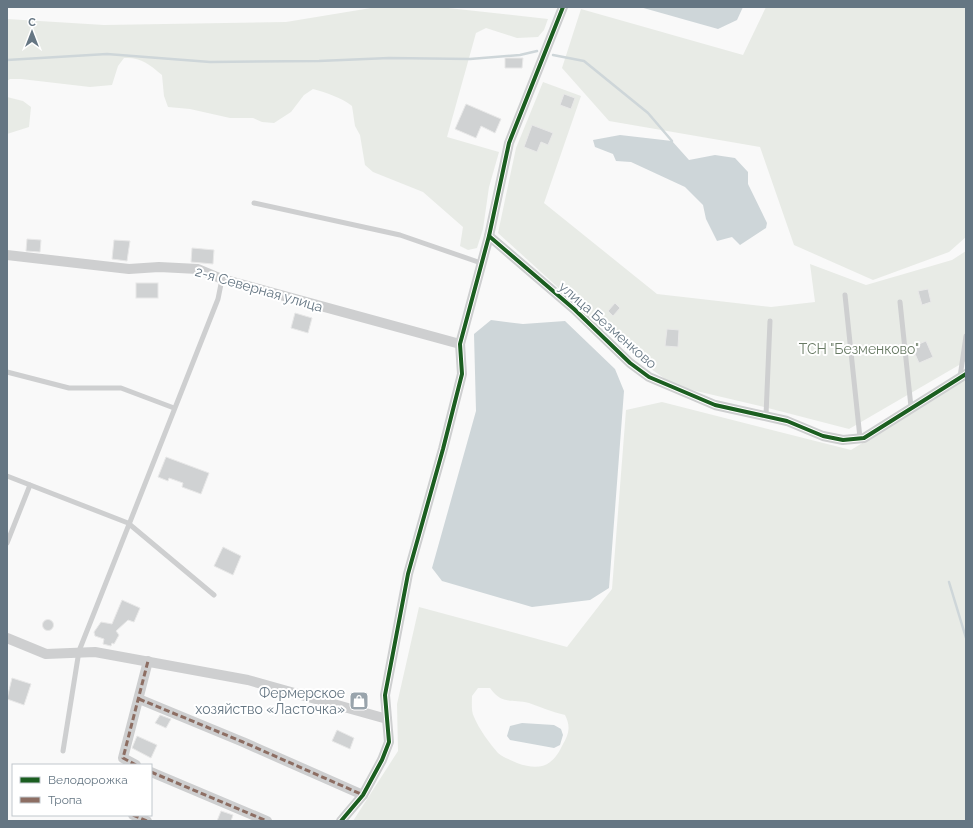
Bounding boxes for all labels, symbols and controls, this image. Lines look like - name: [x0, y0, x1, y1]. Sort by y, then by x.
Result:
- north arrow: [12, 12, 52, 52]
- text: С: [28, 16, 36, 29]
- street label: 2-я Северная улица: [193, 263, 325, 315]
- street label: улица Безменково: [556, 278, 660, 372]
- park label: ТСН "Безменково": [799, 341, 919, 357]
- place label: Фермерское хозяйство «Ласточка»: [195, 685, 345, 717]
- shop icon: Фермерское хозяйство «Ласточка»: [348, 690, 370, 712]
- legend: [12, 764, 152, 816]
- text: Велодорожка: [48, 773, 128, 787]
- text: Тропа: [48, 793, 82, 807]

